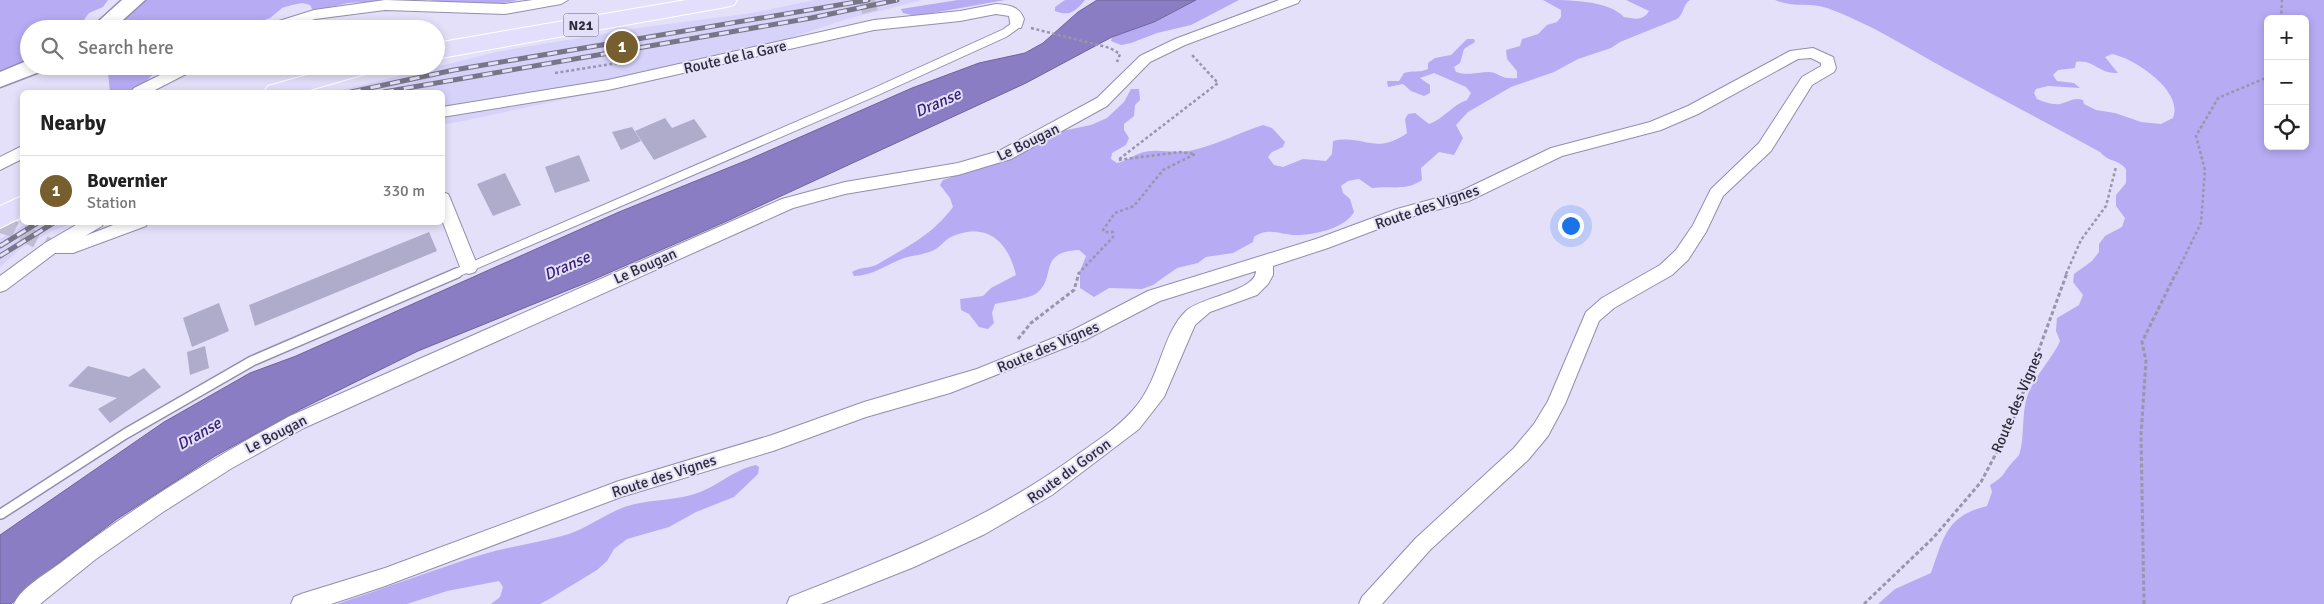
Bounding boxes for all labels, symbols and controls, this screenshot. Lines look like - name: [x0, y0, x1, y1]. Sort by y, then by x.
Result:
- road number: N21: [564, 14, 598, 36]
- map controls: [2264, 15, 2309, 150]
- button: +: [2264, 15, 2309, 60]
- search box: [20, 20, 445, 75]
- pin: 1: [606, 28, 638, 66]
- icon: search: [38, 34, 66, 62]
- text: Search here: [78, 36, 174, 60]
- street label: Route de la Gare: [682, 36, 788, 78]
- button: −: [2264, 60, 2309, 105]
- water label: Dranse: [912, 84, 965, 122]
- button: locate: [2264, 105, 2309, 150]
- text: Nearby: [40, 110, 106, 136]
- street label: Le Bougan: [994, 119, 1062, 165]
- text: Bovernier: [87, 169, 167, 193]
- text: 1: [52, 181, 60, 201]
- text: 330 m: [383, 181, 425, 201]
- street label: Route des Vignes: [1373, 181, 1482, 233]
- text: Station: [87, 193, 137, 213]
- your location: [1558, 213, 1584, 239]
- street label: Le Bougan: [611, 244, 679, 288]
- water label: Dranse: [541, 247, 594, 285]
- street label: Route des Vignes: [994, 317, 1102, 377]
- street label: Route des Vignes: [1987, 348, 2047, 456]
- street label: Le Bougan: [242, 411, 310, 457]
- water label: Dranse: [173, 413, 226, 455]
- street label: Route du Goron: [1024, 435, 1114, 507]
- street label: Route des Vignes: [609, 450, 719, 501]

